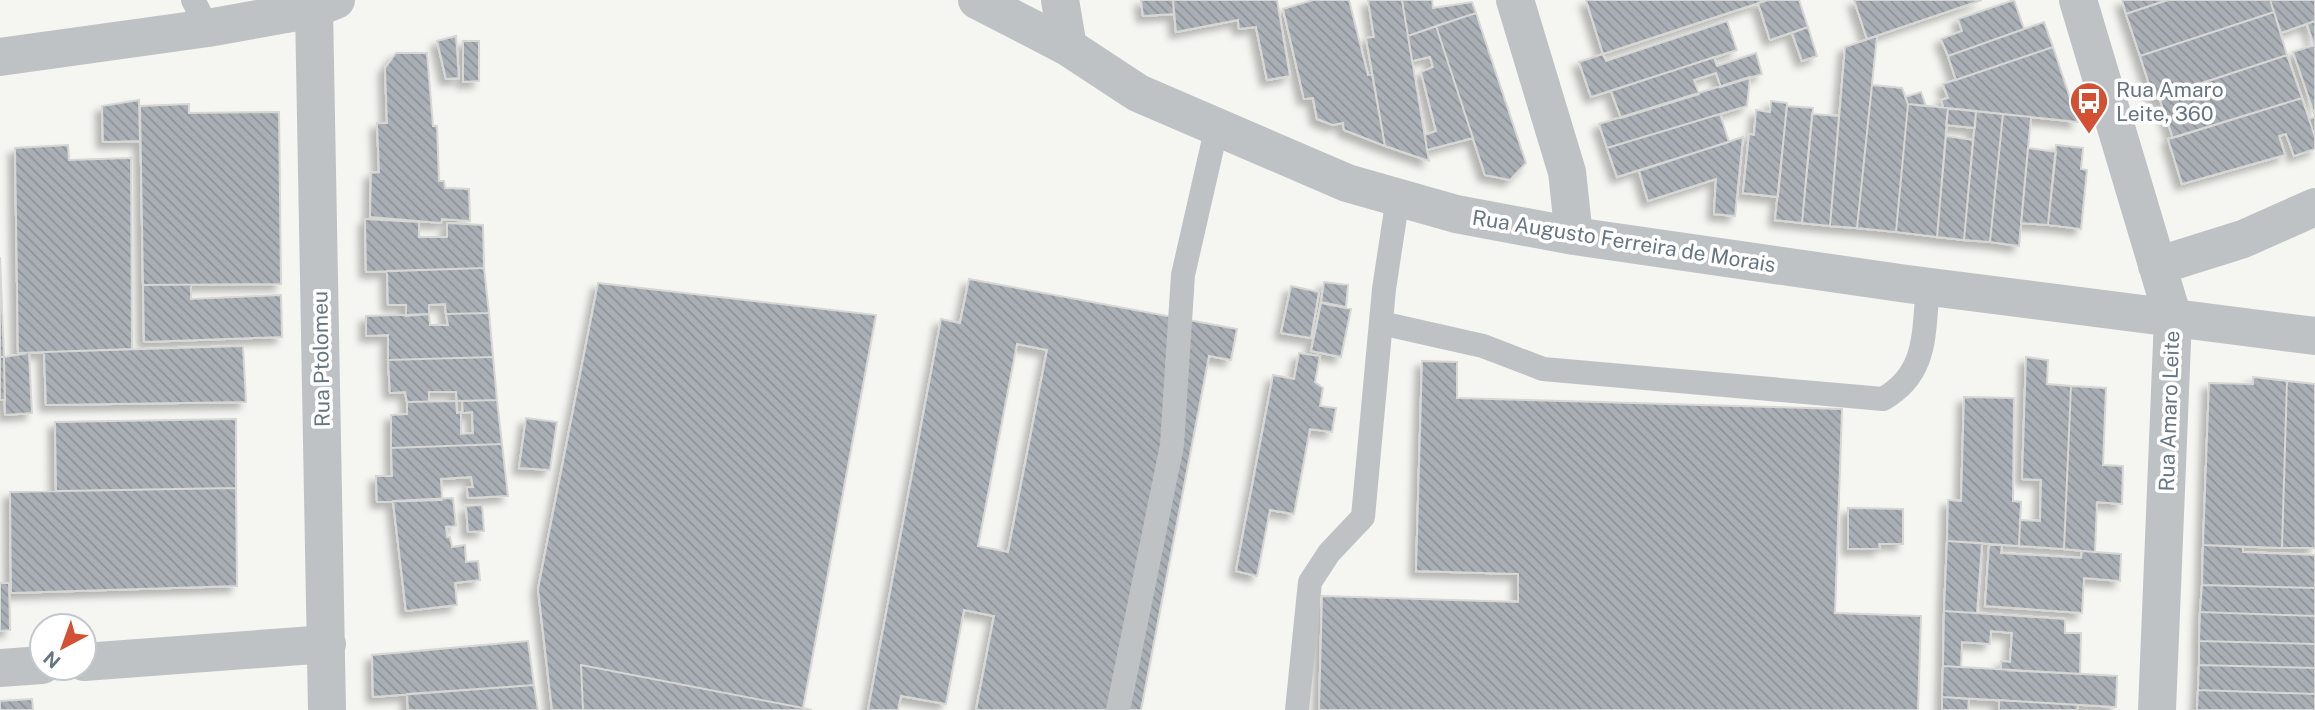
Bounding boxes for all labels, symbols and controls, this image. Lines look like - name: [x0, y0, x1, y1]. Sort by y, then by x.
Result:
- place label: Rua Amaro Leite, 360: [2116, 77, 2224, 126]
- bus stop icon: Rua Amaro Leite, 360: [2068, 80, 2110, 135]
- street label: Rua Augusto Ferreira de Morais: [1471, 205, 1777, 277]
- street label: Rua Ptolomeu: [307, 291, 335, 427]
- street label: Rua Amaro Leite: [2154, 330, 2184, 492]
- north arrow: [28, 612, 98, 682]
- text: N: [39, 647, 65, 673]

